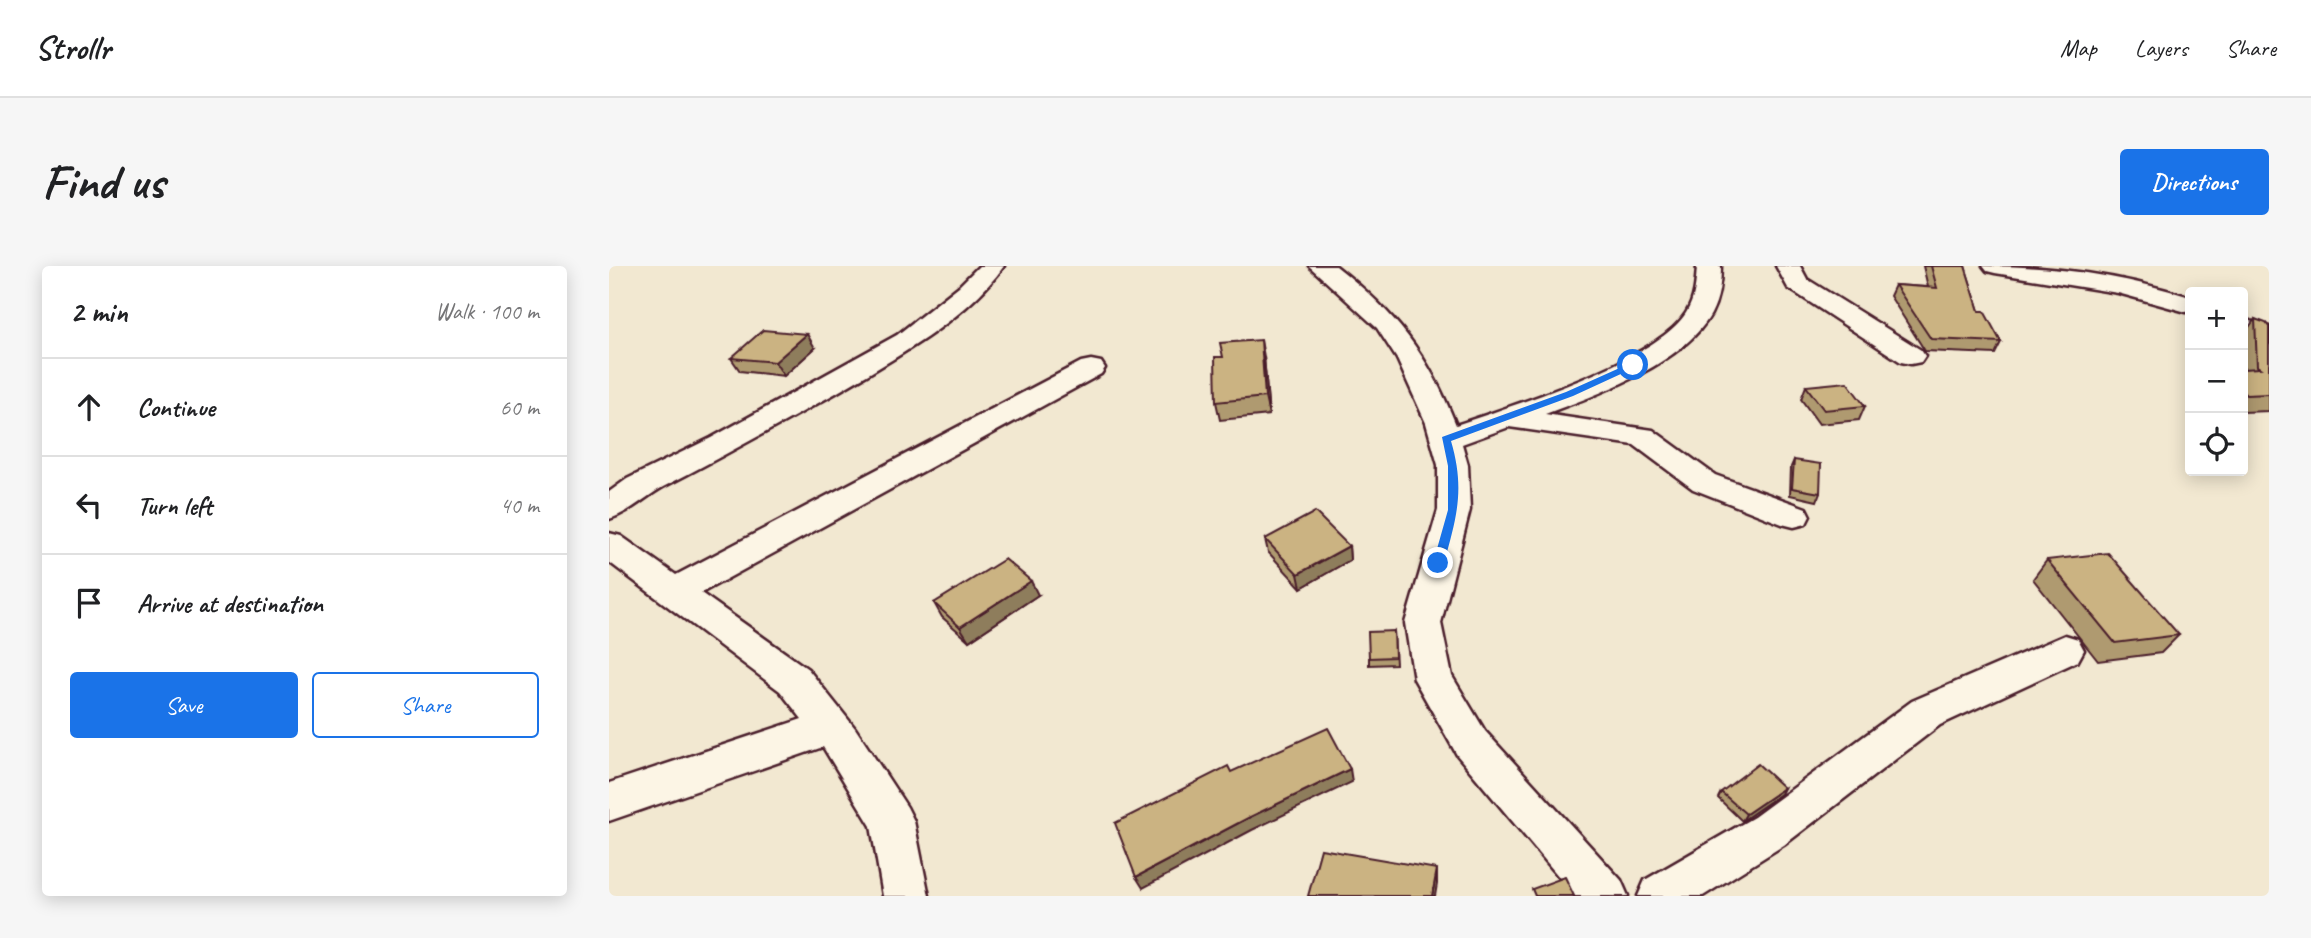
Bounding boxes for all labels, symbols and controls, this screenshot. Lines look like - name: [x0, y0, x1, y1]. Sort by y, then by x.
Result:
- text: Strollr: [35, 27, 110, 69]
- text: Map: [2060, 33, 2097, 63]
- text: Layers: [2135, 33, 2188, 63]
- text: Share: [2226, 33, 2276, 63]
- button: Directions: [2120, 149, 2269, 215]
- text: Find us: [42, 151, 164, 213]
- map controls: [2185, 287, 2248, 476]
- button: +: [2185, 287, 2248, 350]
- text: 2 min: [70, 293, 127, 331]
- text: Walk · 100 m: [435, 297, 539, 326]
- route start: [1617, 349, 1648, 380]
- button: −: [2185, 350, 2248, 413]
- icon: ahead: [70, 388, 108, 426]
- text: Continue: [137, 391, 215, 424]
- text: 60 m: [500, 393, 539, 422]
- button: locate: [2185, 413, 2248, 476]
- icon: left: [70, 486, 108, 524]
- text: Turn left: [137, 489, 212, 522]
- text: 40 m: [500, 491, 539, 520]
- route end: [1422, 547, 1453, 578]
- icon: arrive: [70, 584, 108, 622]
- text: Arrive at destination: [137, 587, 323, 620]
- button: Save: [70, 672, 298, 738]
- button: Share: [312, 672, 539, 738]

